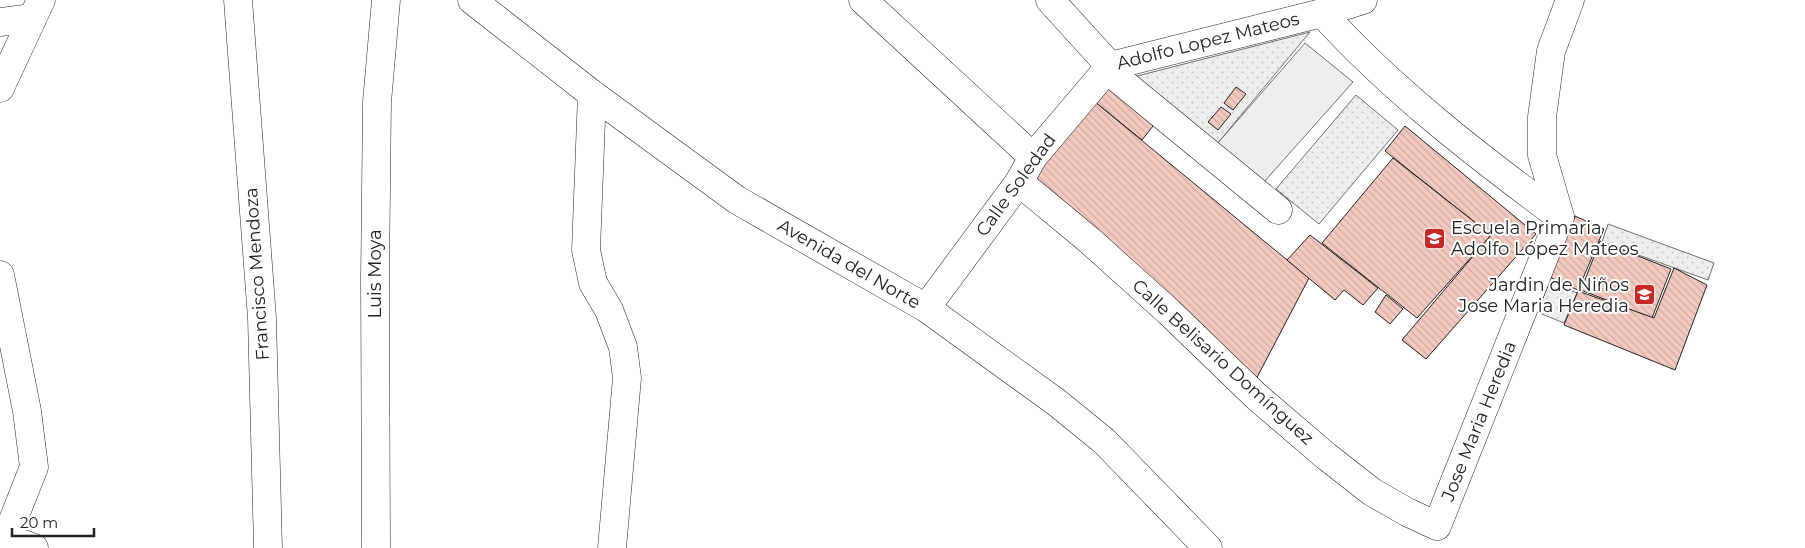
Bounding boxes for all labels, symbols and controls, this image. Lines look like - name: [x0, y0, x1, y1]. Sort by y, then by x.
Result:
- street label: Adolfo Lopez Mateos: [1114, 8, 1302, 74]
- street label: Calle Soledad: [971, 129, 1061, 241]
- street label: Francisco Mendoza: [240, 187, 274, 361]
- street label: Avenida del Norte: [774, 214, 924, 314]
- place label: Escuela Primaria Adolfo López Mateos: [1451, 217, 1639, 260]
- school or university icon: Escuela Primaria Adolfo López Mateos: [1423, 226, 1447, 250]
- street label: Luis Moya: [364, 229, 386, 319]
- place label: Jardin de Niños Jose Maria Heredia: [1457, 274, 1629, 317]
- street label: Calle Belisario Domínguez: [1128, 275, 1318, 449]
- school or university icon: Jardin de Niños Jose Maria Heredia: [1633, 283, 1657, 307]
- street label: Jose Maria Heredia: [1436, 338, 1521, 505]
- scale bar: [12, 506, 95, 538]
- text: 20 m: [20, 513, 58, 532]

